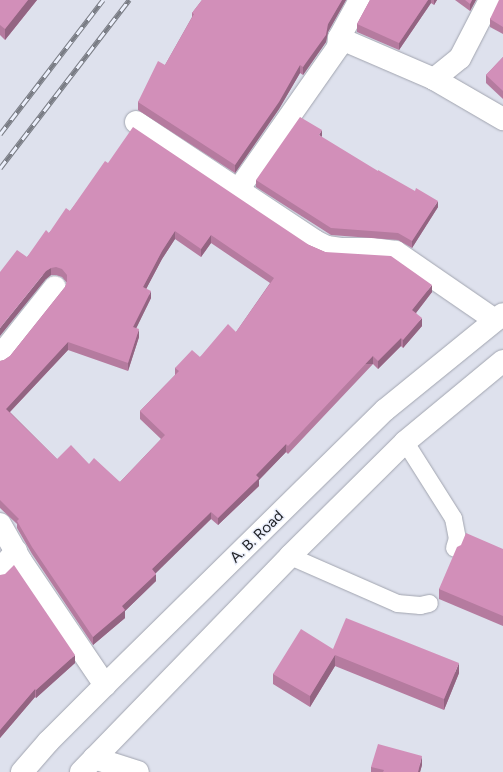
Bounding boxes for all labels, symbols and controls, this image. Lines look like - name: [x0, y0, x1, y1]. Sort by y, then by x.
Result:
- street label: A. B. Road: [226, 507, 288, 567]

